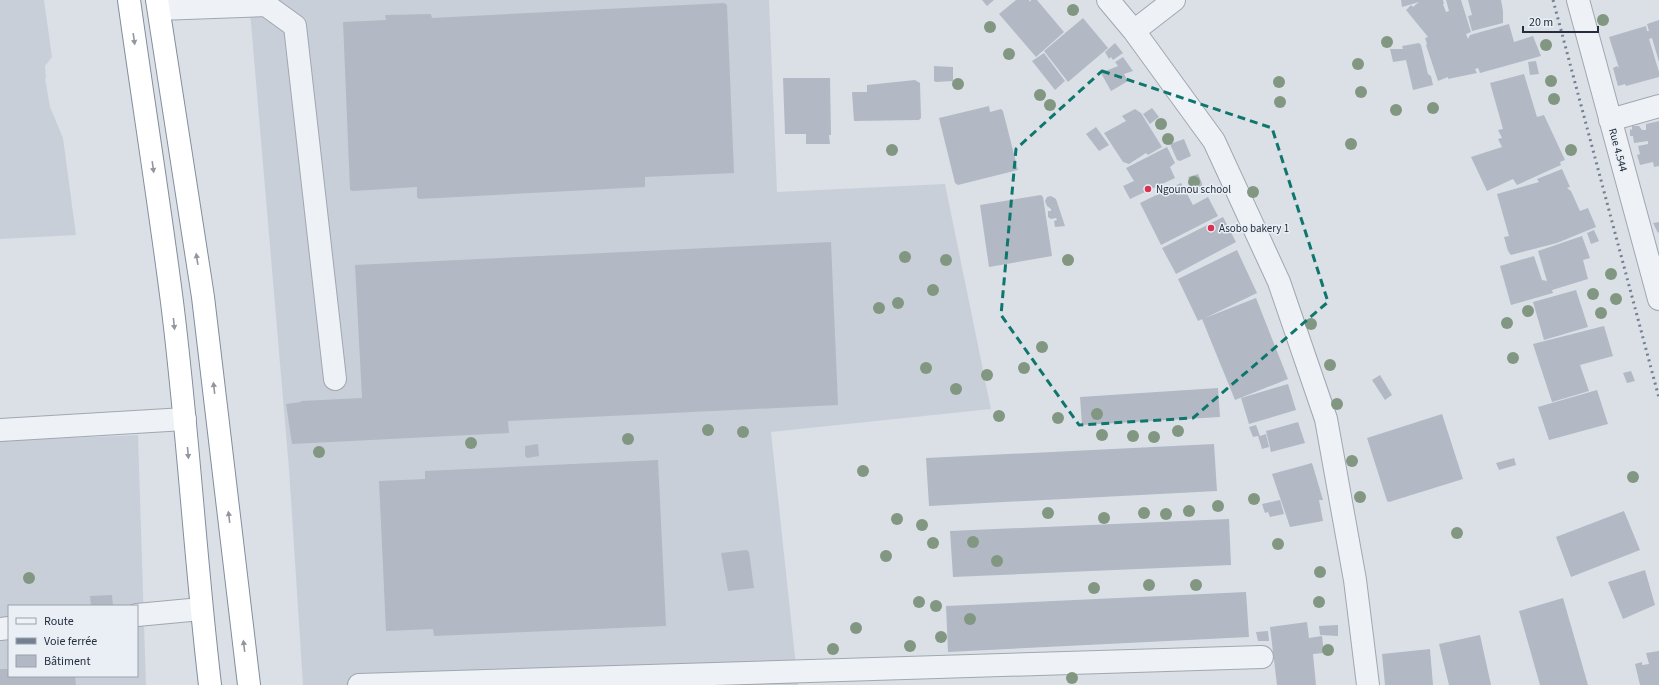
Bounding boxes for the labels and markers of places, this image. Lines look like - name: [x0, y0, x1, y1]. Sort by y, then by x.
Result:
- place label: Ngounou school: [1156, 182, 1231, 197]
- marker: Ngounou school: [1143, 184, 1153, 194]
- place label: Asobo bakery 1: [1219, 221, 1289, 236]
- marker: Asobo bakery 1: [1206, 223, 1216, 233]

